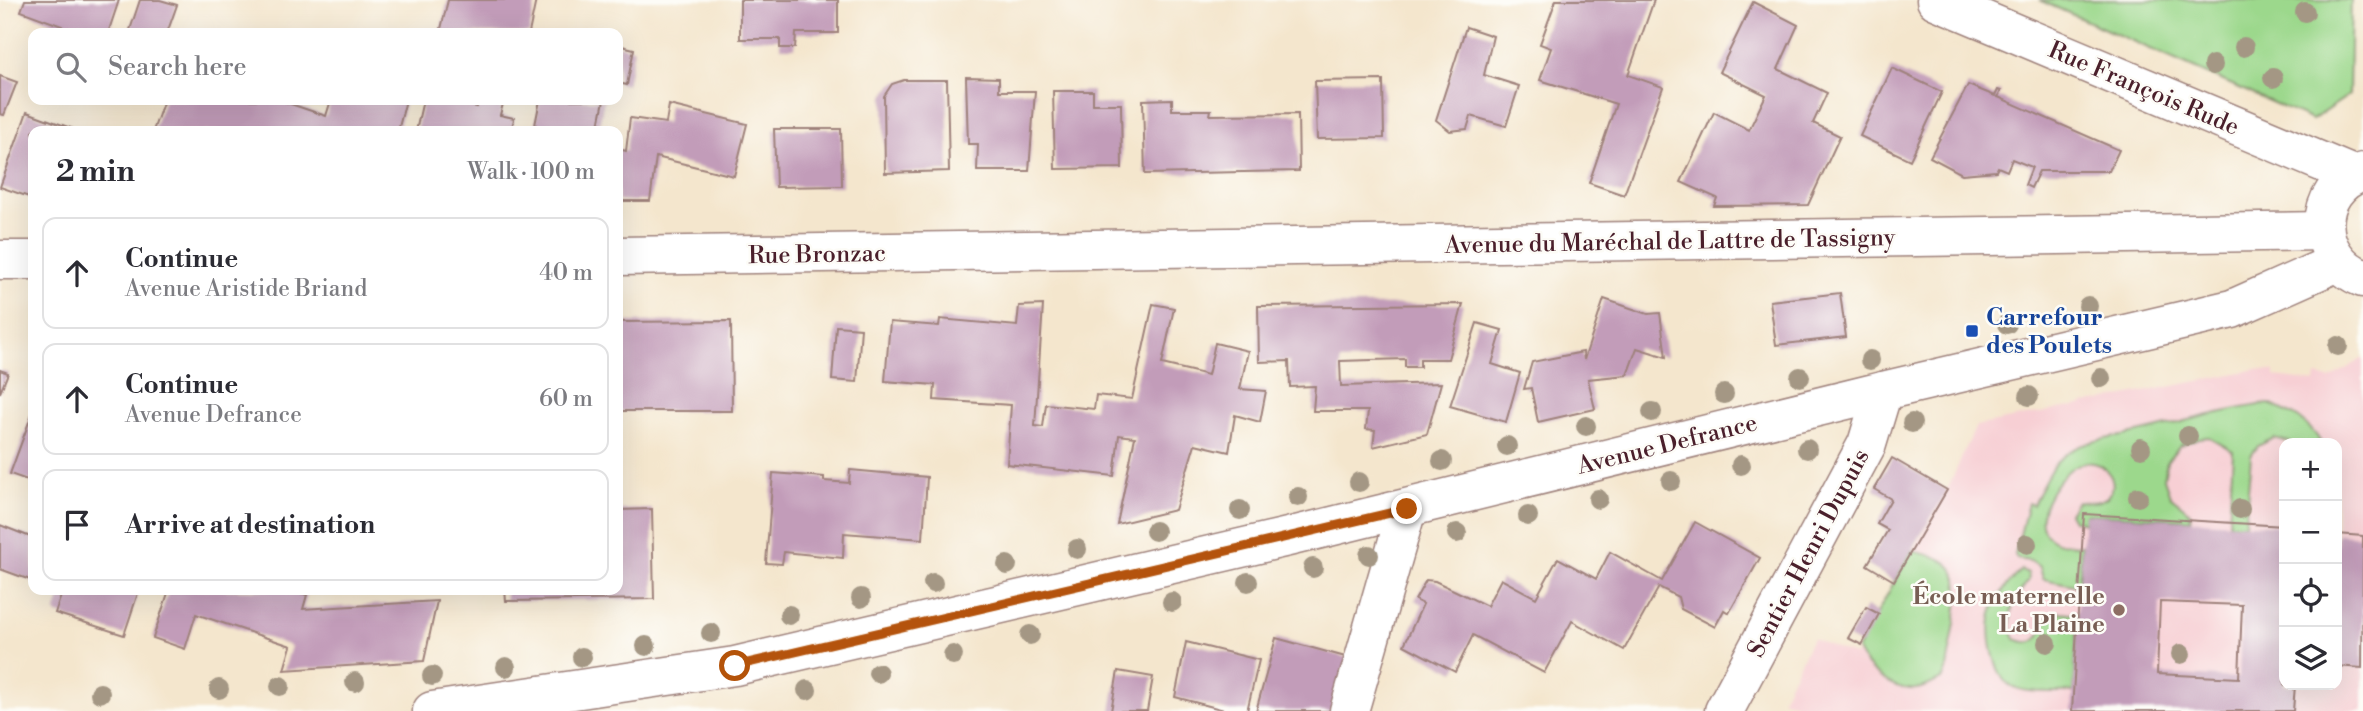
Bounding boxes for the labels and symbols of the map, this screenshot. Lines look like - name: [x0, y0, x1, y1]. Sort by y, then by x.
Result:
- street label: Rue François Rude: [2044, 35, 2244, 143]
- street label: Avenue du Maréchal de Lattre de Tassigny: [1443, 223, 1896, 261]
- street label: Rue Bronzac: [748, 239, 886, 271]
- place label: Carrefour des Poulets: [1986, 303, 2112, 361]
- marker: Carrefour des Poulets: [1964, 323, 1980, 339]
- street label: Avenue Defrance: [1573, 408, 1760, 482]
- street label: Sentier Henri Dupuis: [1741, 444, 1877, 663]
- route end: [1391, 493, 1422, 524]
- place label: École maternelle La Plaine: [1912, 580, 2105, 640]
- marker: École maternelle La Plaine: [2111, 602, 2127, 618]
- route start: [719, 650, 750, 681]

